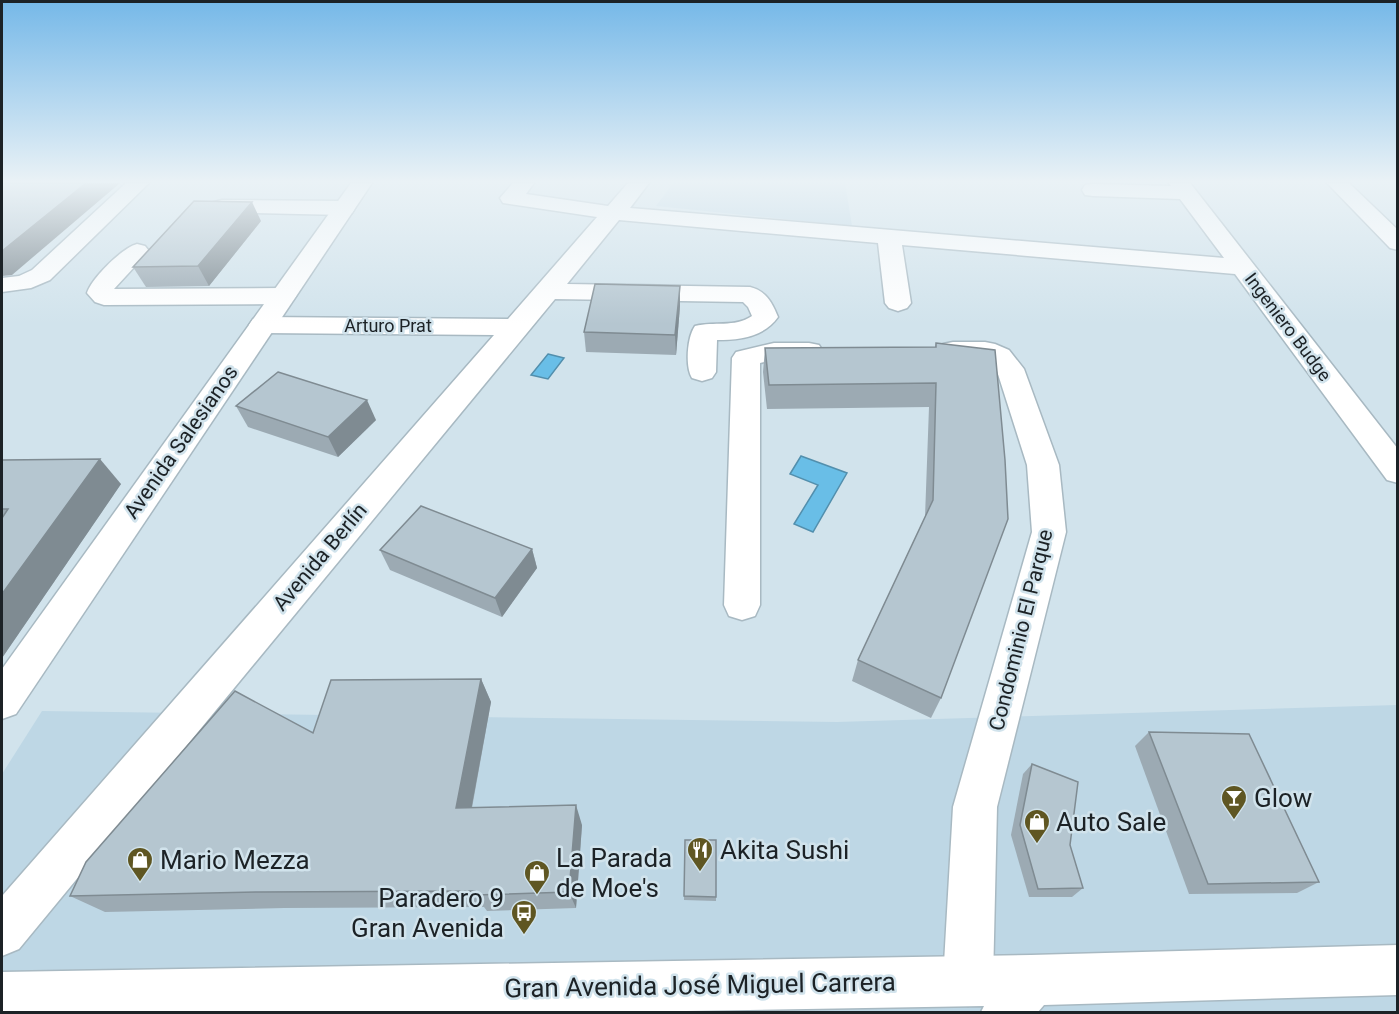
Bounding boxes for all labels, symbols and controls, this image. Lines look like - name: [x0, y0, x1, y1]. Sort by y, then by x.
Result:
- street label: Ingeniero Budge: [1241, 268, 1336, 385]
- street label: Arturo Prat: [344, 315, 432, 336]
- street label: Avenida Salesianos: [119, 361, 243, 523]
- street label: Avenida Berlín: [268, 498, 372, 616]
- street label: Condominio El Parque: [984, 527, 1058, 733]
- bar icon: Glow: [1219, 783, 1249, 821]
- place label: Glow: [1254, 783, 1312, 813]
- shop icon: Auto Sale: [1022, 807, 1052, 845]
- place label: Auto Sale: [1056, 807, 1166, 837]
- restaurant icon: Akita Sushi: [685, 835, 715, 873]
- place label: Akita Sushi: [720, 835, 849, 865]
- place label: La Parada de Moe's: [556, 843, 672, 903]
- shop icon: Mario Mezza: [125, 845, 155, 883]
- place label: Mario Mezza: [160, 845, 310, 875]
- shop icon: La Parada de Moe's: [522, 858, 552, 896]
- place label: Paradero 9 Gran Avenida: [351, 883, 504, 943]
- bus stop icon: Paradero 9 Gran Avenida: [509, 898, 539, 936]
- street label: Gran Avenida José Miguel Carrera: [504, 967, 896, 1003]

